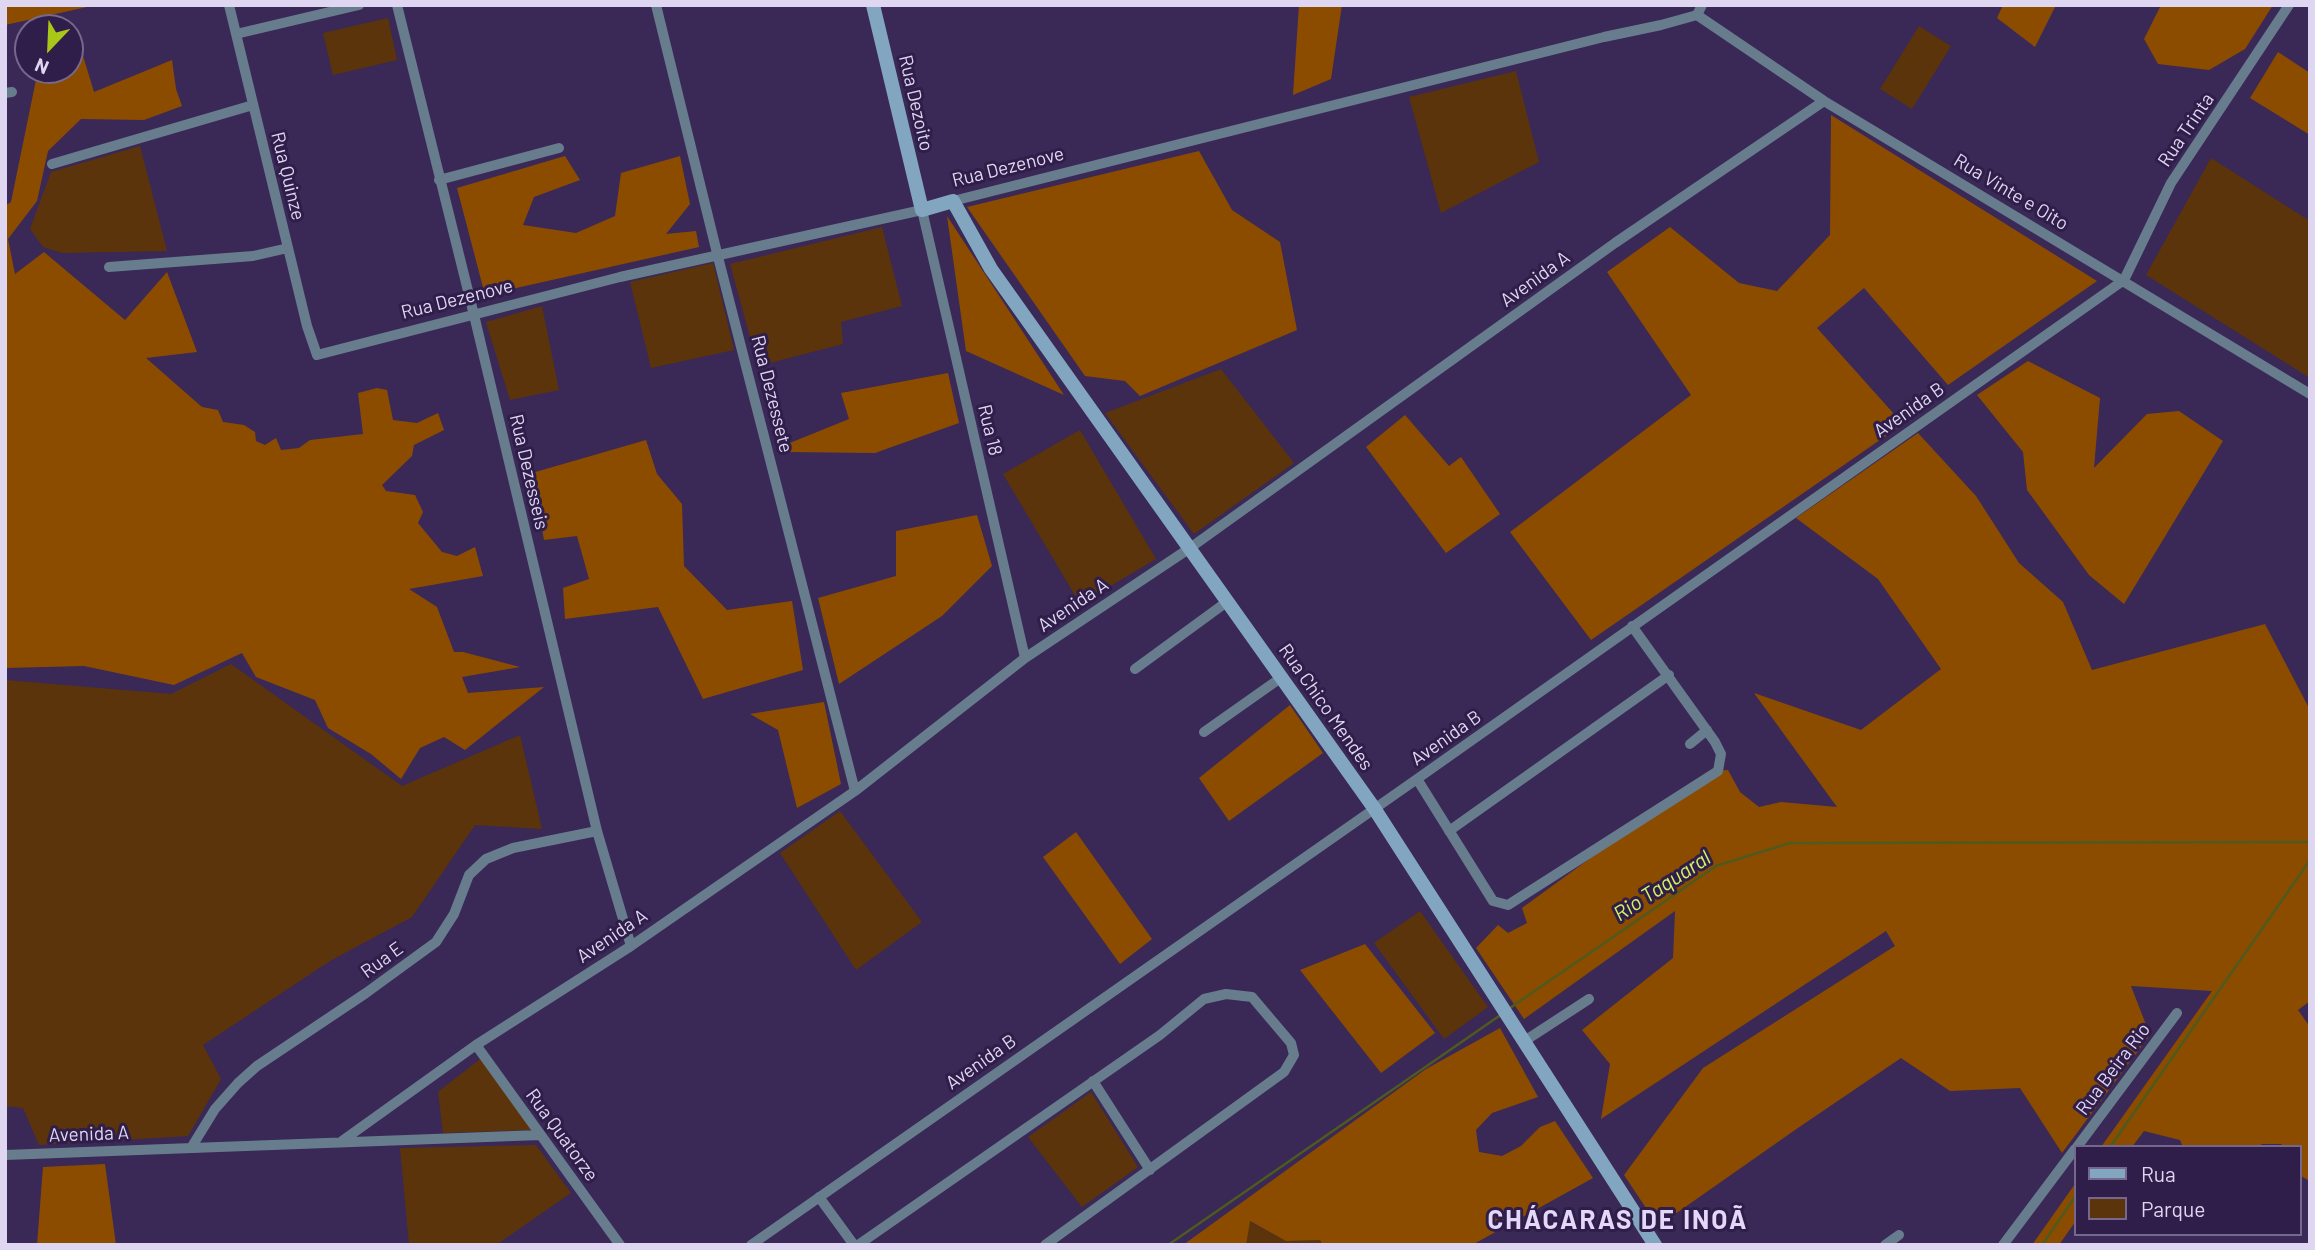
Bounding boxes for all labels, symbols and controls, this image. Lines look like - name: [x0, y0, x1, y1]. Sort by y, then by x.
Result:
- north arrow: [14, 14, 84, 84]
- street label: Rua Dezoito: [894, 53, 938, 153]
- text: N: [31, 54, 52, 80]
- street label: Rua Trinta: [2153, 89, 2219, 171]
- street label: Rua Quinze: [266, 130, 310, 222]
- street label: Rua Dezenove: [950, 142, 1066, 192]
- street label: Rua Vinte e Oito: [1950, 149, 2072, 235]
- street label: Avenida A: [1496, 246, 1574, 312]
- street label: Rua Dezenove: [399, 274, 515, 324]
- street label: Rua Dezessete: [746, 333, 798, 455]
- street label: Avenida B: [1869, 378, 1949, 442]
- street label: Rua 18: [973, 402, 1007, 458]
- street label: Rua Dezesseis: [505, 412, 553, 532]
- street label: Avenida A: [1033, 573, 1113, 637]
- street label: Rua Chico Mendes: [1274, 639, 1378, 775]
- street label: Avenida B: [1406, 706, 1486, 770]
- water label: Rio Taquaral: [1609, 845, 1715, 927]
- street label: Avenida A: [572, 904, 652, 968]
- street label: Rua E: [356, 937, 408, 983]
- street label: Rua Beira Rio: [2071, 1018, 2155, 1120]
- street label: Avenida B: [941, 1030, 1021, 1094]
- street label: Rua Quatorze: [521, 1084, 603, 1186]
- street label: Avenida A: [48, 1121, 130, 1147]
- legend: [2074, 1145, 2301, 1236]
- text: Rua: [2141, 1161, 2176, 1186]
- text: Parque: [2141, 1196, 2206, 1221]
- district label: CHÁCARAS DE INOÃ: [1489, 1204, 1747, 1236]

